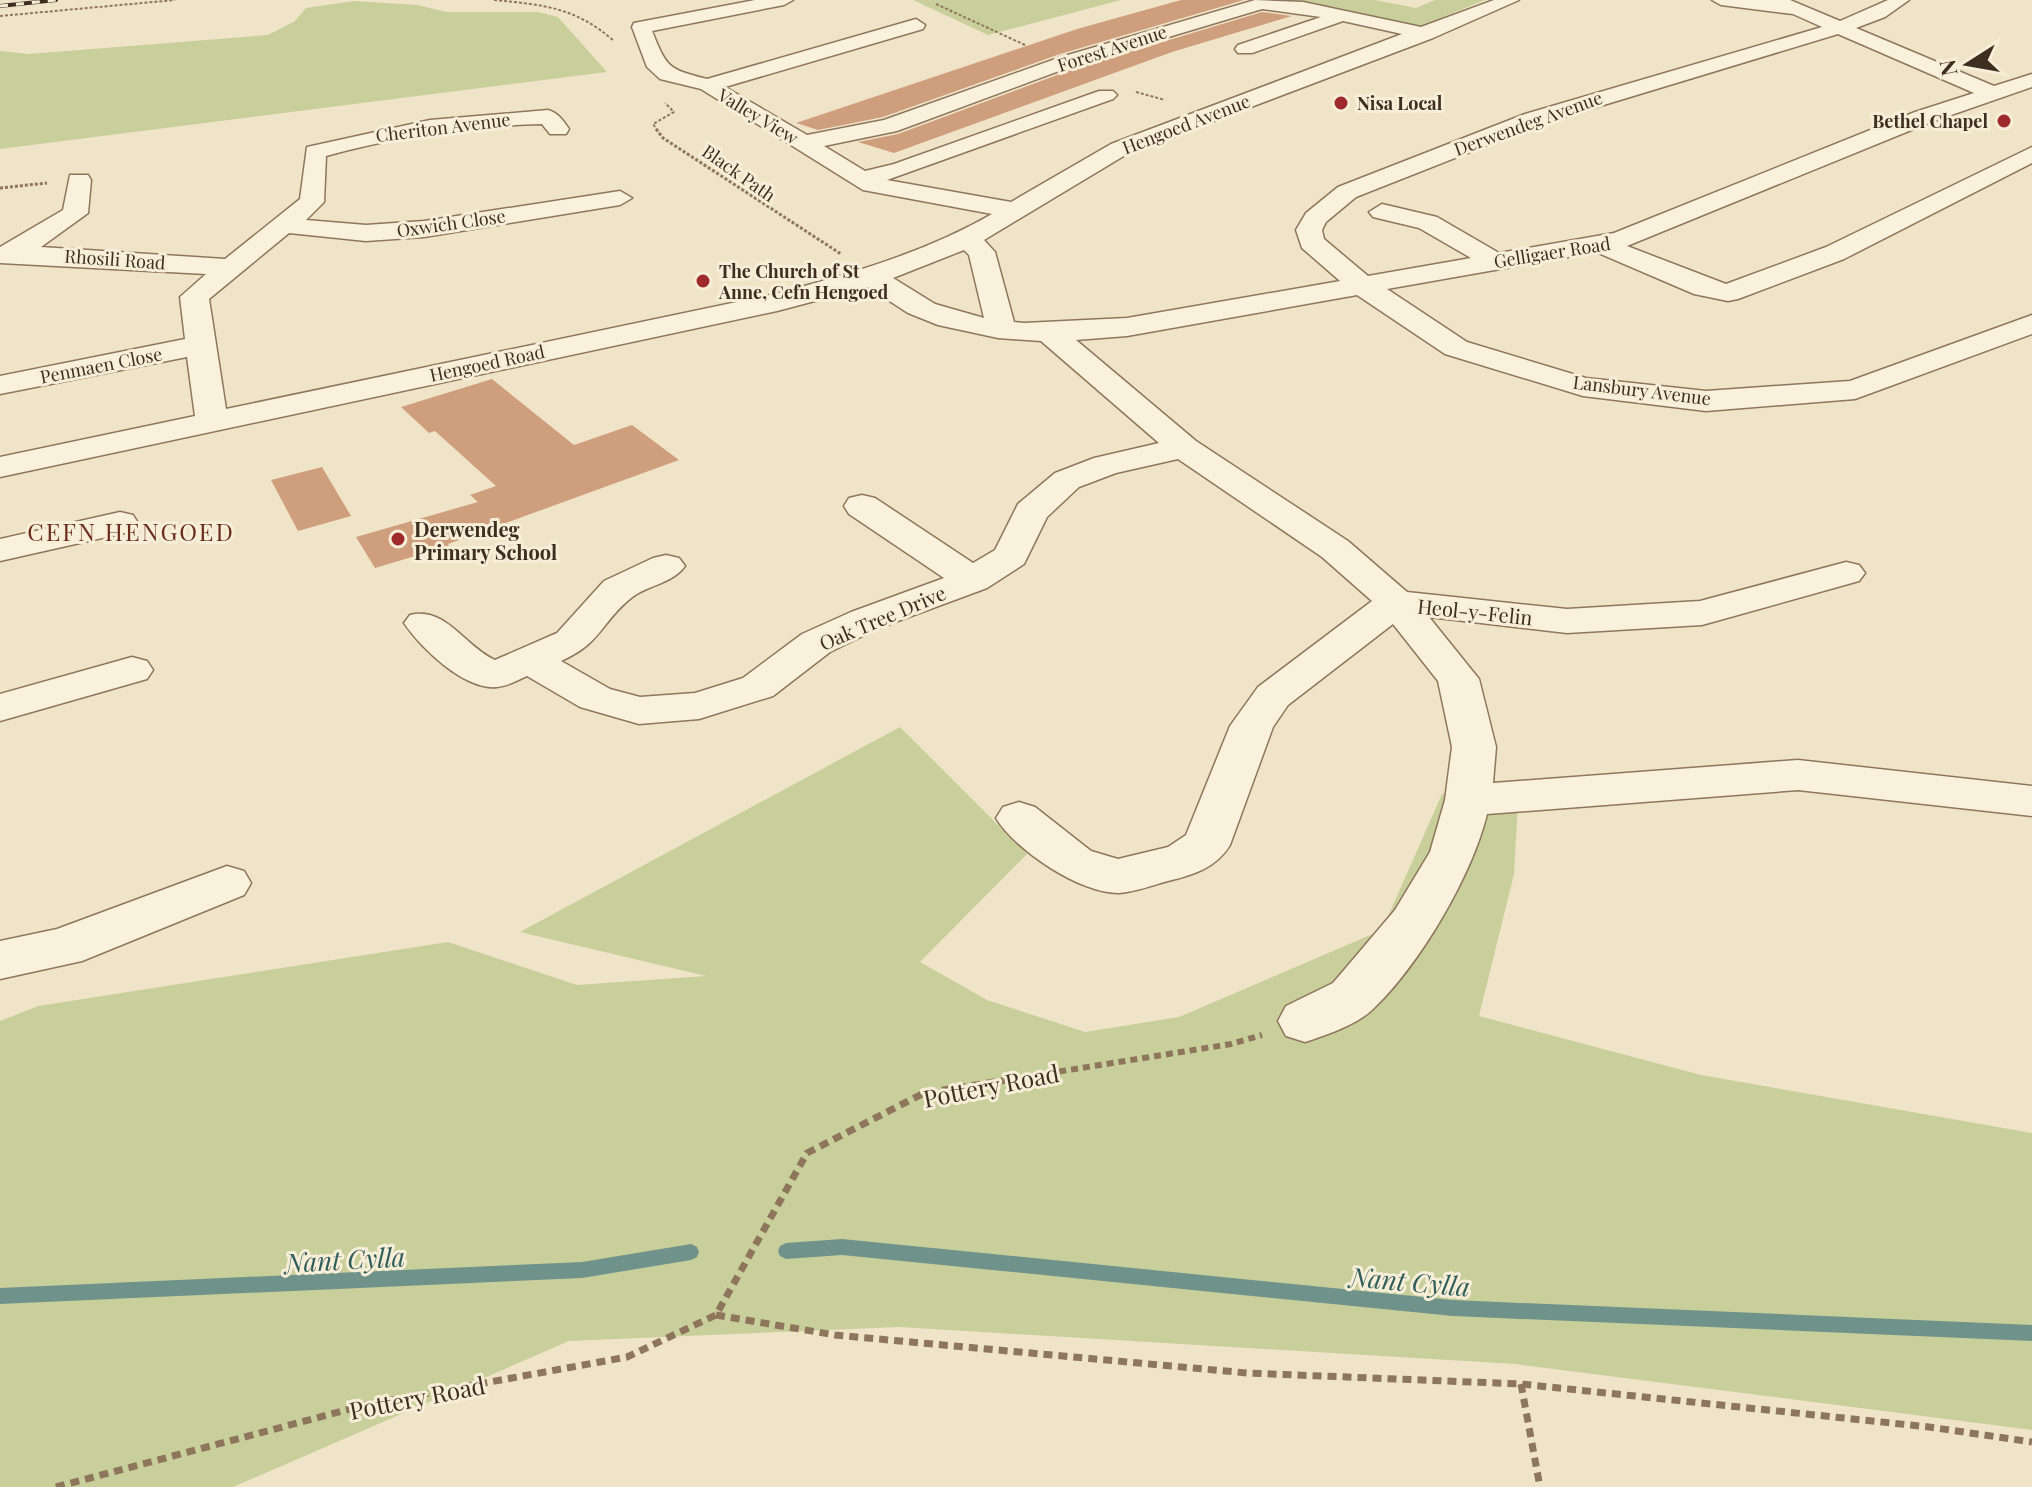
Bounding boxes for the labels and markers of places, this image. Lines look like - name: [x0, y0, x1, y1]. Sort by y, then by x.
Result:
- place label: Nisa Local: [1357, 91, 1443, 115]
- marker: Nisa Local: [1332, 94, 1350, 112]
- place label: Bethel Chapel: [1872, 109, 1988, 133]
- marker: Bethel Chapel: [1995, 112, 2013, 130]
- place label: The Church of St Anne, Cefn Hengoed: [718, 259, 888, 304]
- marker: The Church of St Anne, Cefn Hengoed: [694, 272, 712, 290]
- place label: Derwendeg Primary School: [414, 515, 557, 565]
- marker: Derwendeg Primary School: [389, 530, 407, 548]

